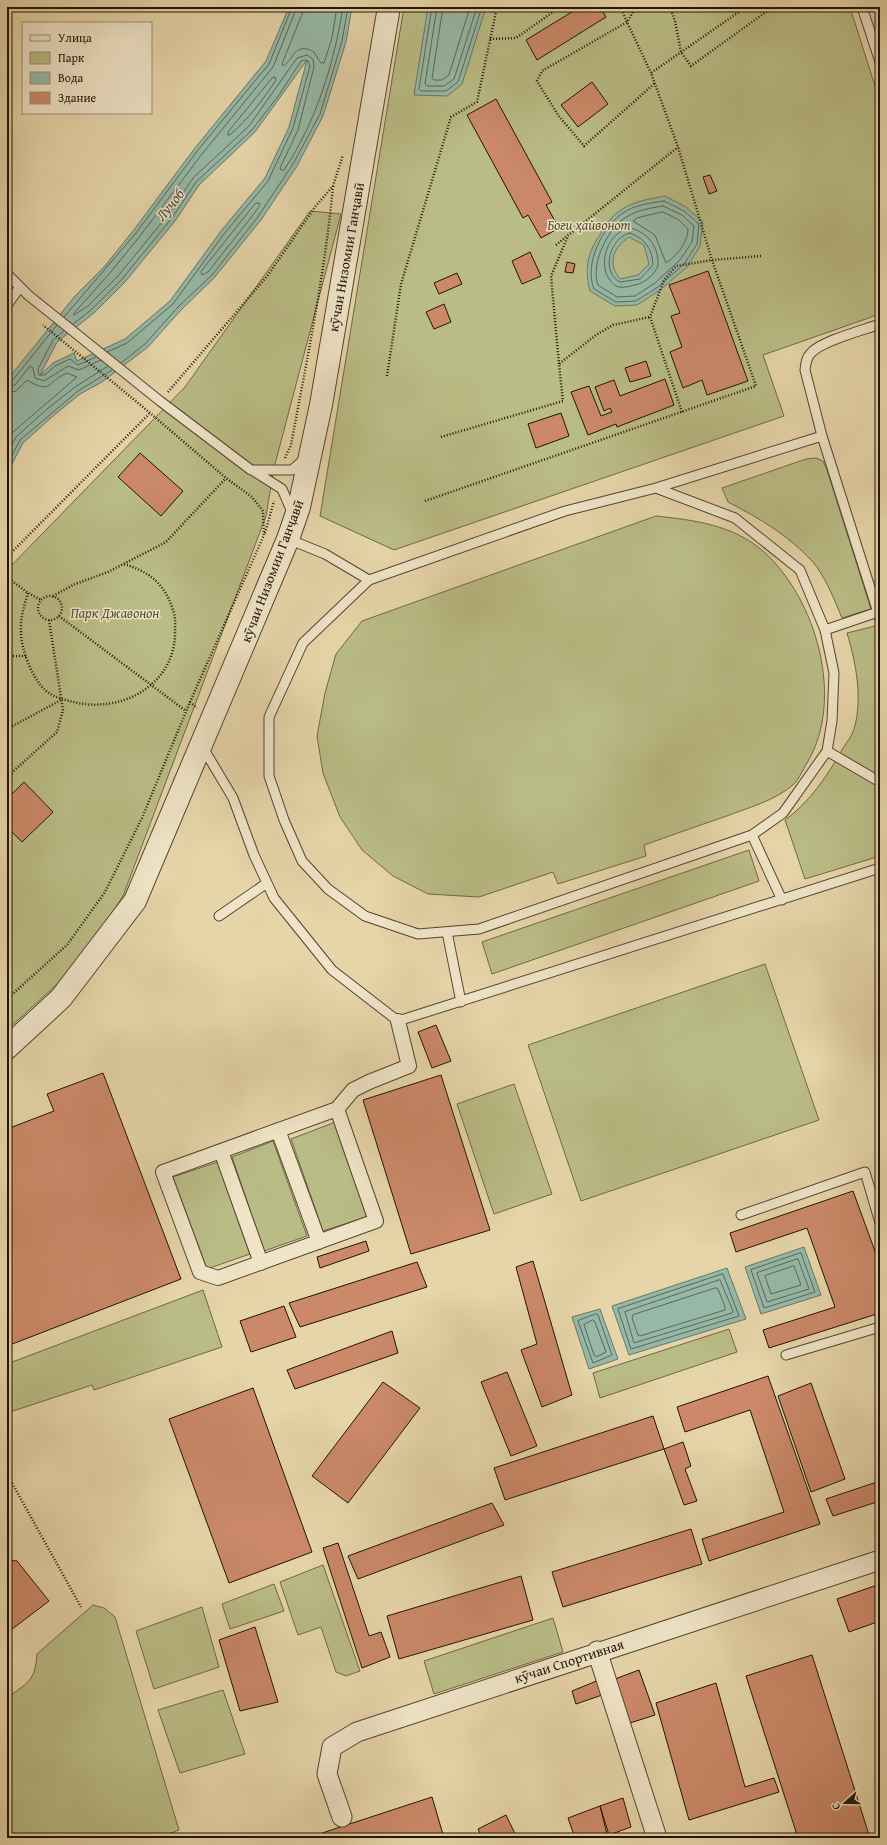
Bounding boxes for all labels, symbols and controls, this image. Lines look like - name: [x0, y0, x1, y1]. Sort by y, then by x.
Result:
- legend: [22, 22, 152, 114]
- text: Улица: [58, 29, 92, 46]
- text: Парк: [58, 49, 85, 66]
- text: Вода: [58, 69, 83, 86]
- text: Здание: [58, 89, 97, 106]
- street label: кӯчаи Низомии Ганҷавӣ: [323, 181, 369, 333]
- water label: Лучоб: [150, 184, 189, 225]
- park label: Боғи ҳайвонот: [547, 215, 631, 235]
- street label: кӯчаи Низомии Ганҷавӣ: [235, 497, 309, 645]
- park label: Парк Джавонон: [71, 603, 160, 623]
- street label: кӯчаи Спортивная: [512, 1634, 626, 1688]
- north arrow: [825, 1783, 865, 1823]
- text: С: [827, 1801, 844, 1812]

